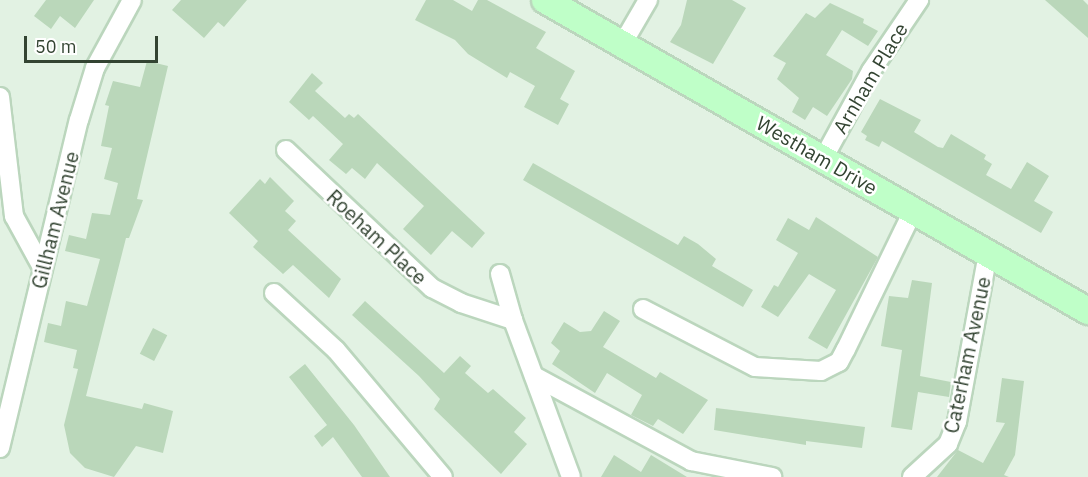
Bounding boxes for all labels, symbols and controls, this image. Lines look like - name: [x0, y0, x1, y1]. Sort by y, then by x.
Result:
- street label: Arnham Place: [828, 18, 912, 138]
- scale bar: [27, 24, 160, 62]
- text: 50 m: [35, 35, 77, 58]
- street label: Westham Drive: [752, 111, 882, 199]
- street label: Gillham Avenue: [26, 149, 84, 291]
- street label: Roeham Place: [322, 185, 432, 289]
- street label: Caterham Avenue: [939, 275, 995, 435]

